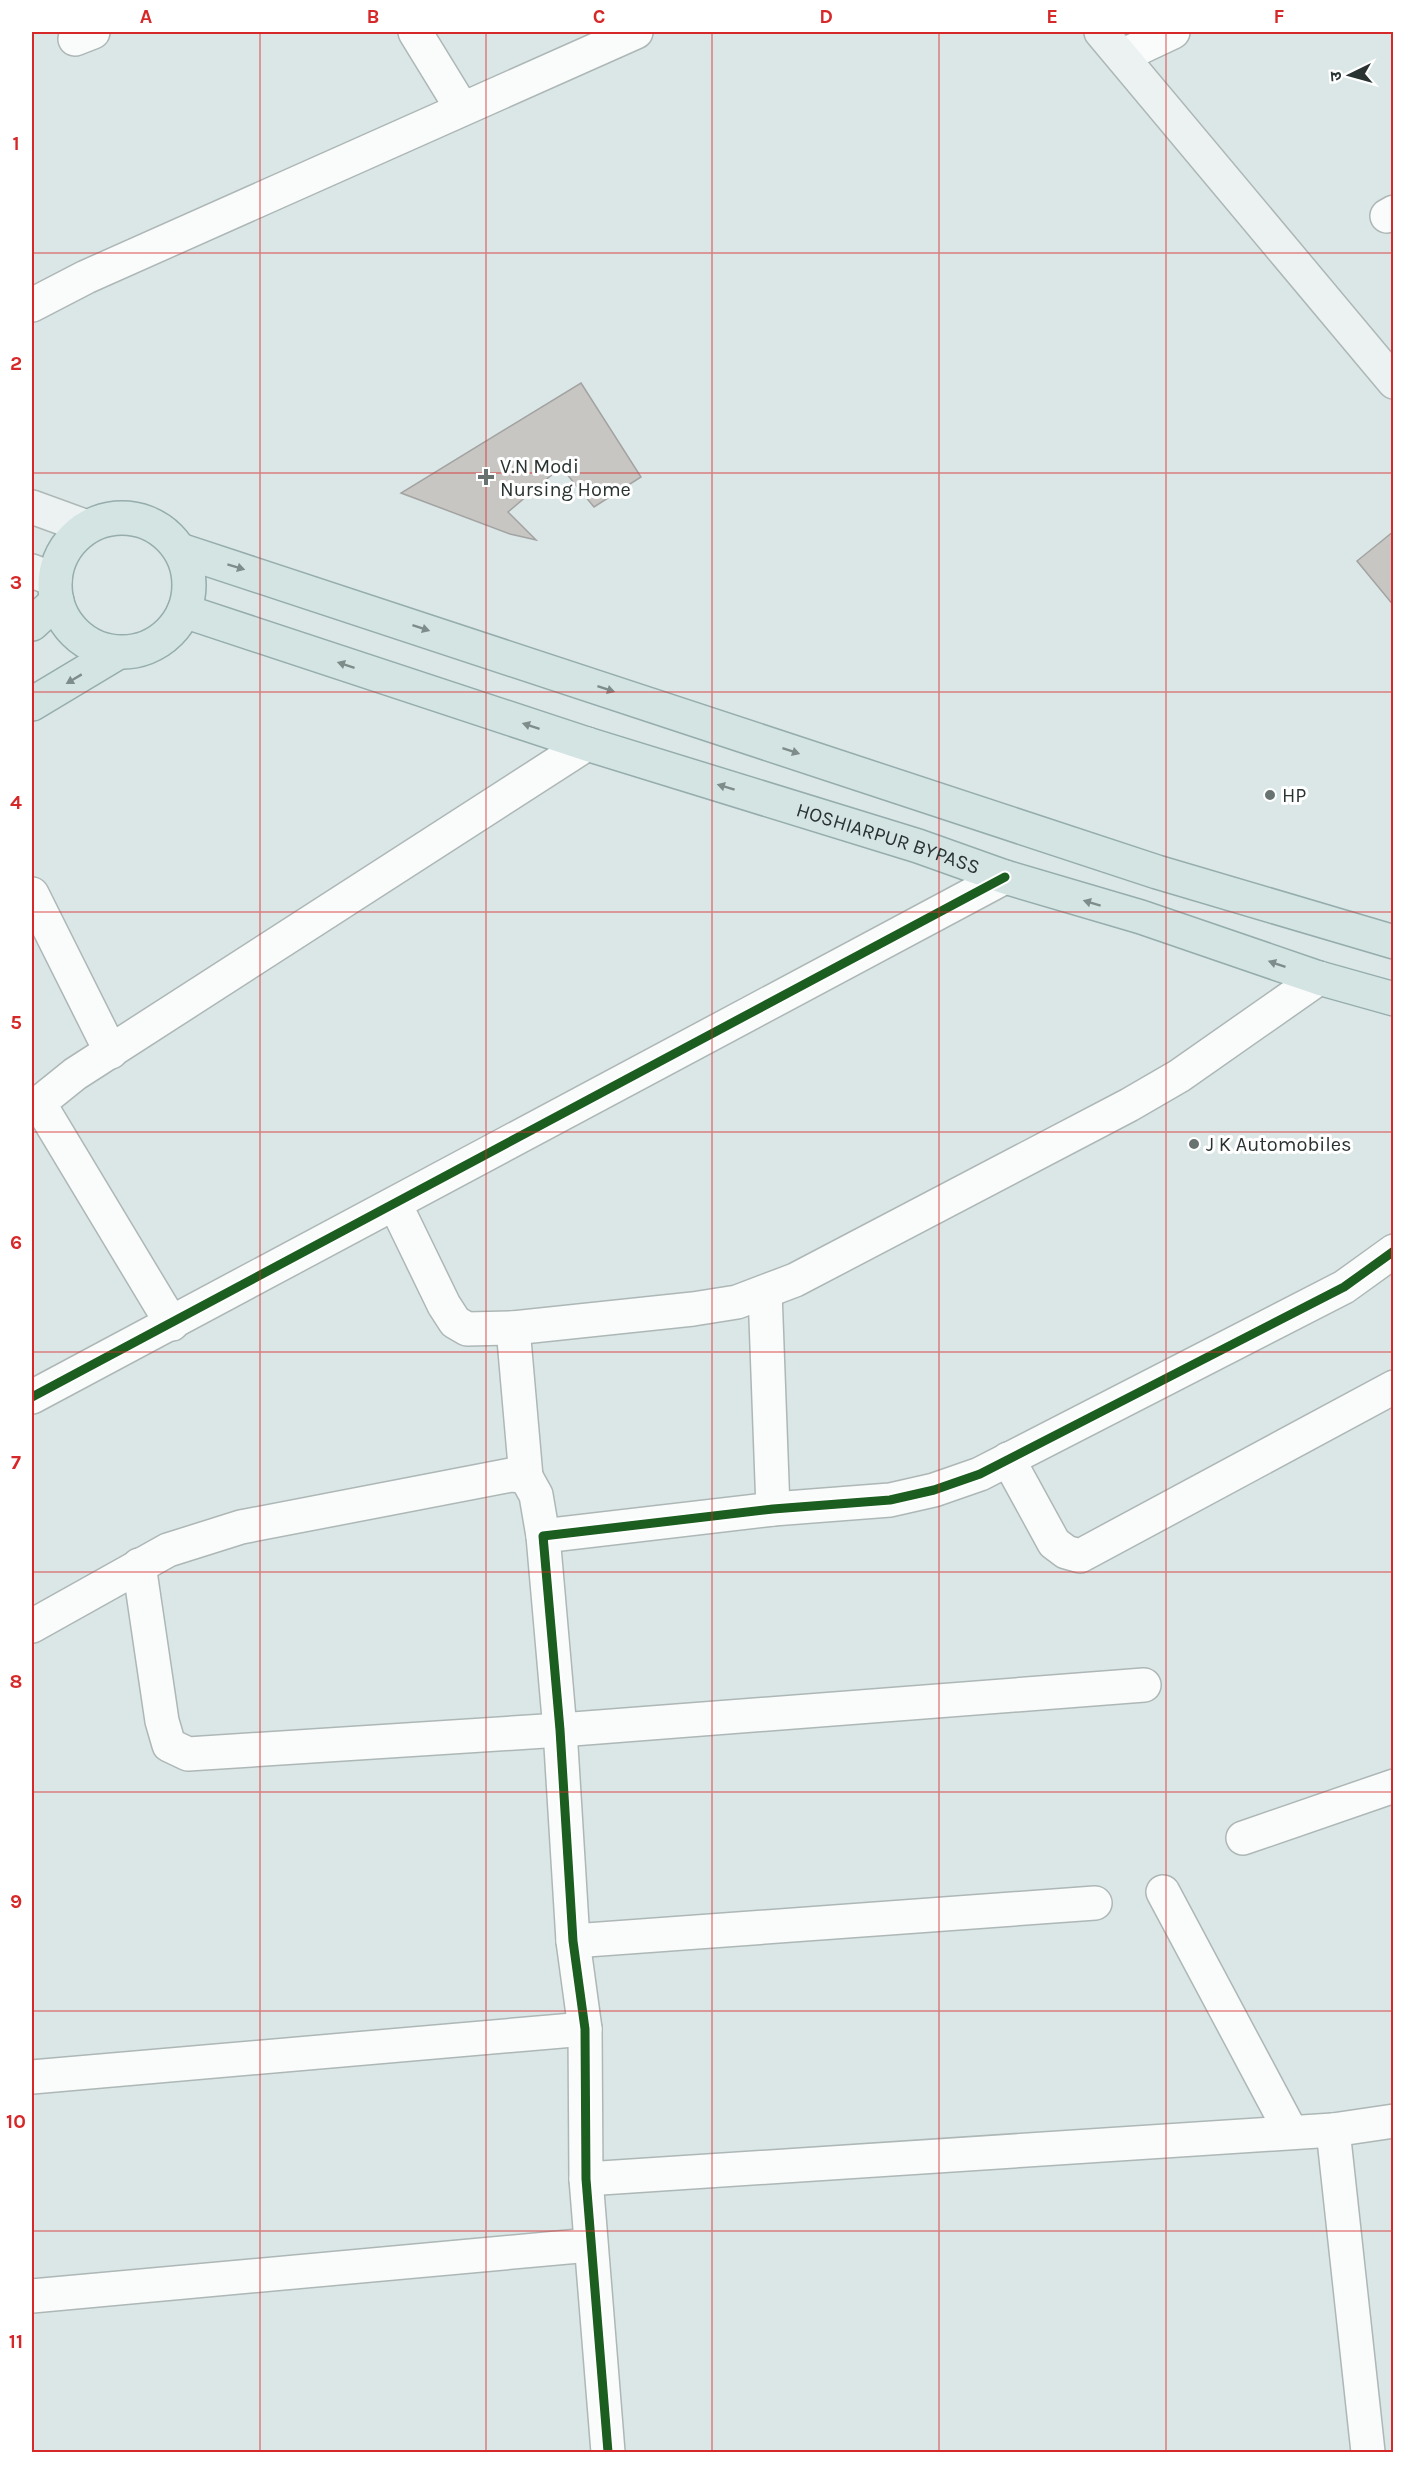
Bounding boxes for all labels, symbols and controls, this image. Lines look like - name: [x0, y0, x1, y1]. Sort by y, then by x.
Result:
- text: A: [140, 5, 153, 28]
- text: B: [367, 5, 379, 28]
- text: C: [593, 5, 605, 28]
- text: D: [819, 5, 833, 28]
- text: E: [1046, 5, 1058, 28]
- text: F: [1274, 5, 1285, 28]
- north arrow: [1320, 45, 1380, 105]
- text: उ: [1326, 70, 1345, 82]
- text: 1: [12, 132, 20, 155]
- text: 2: [10, 352, 22, 375]
- place label: V.N Modi Nursing Home: [500, 455, 631, 501]
- marker: V.N Modi Nursing Home: [477, 468, 495, 486]
- one-way arrow: [227, 563, 245, 572]
- text: 3: [10, 571, 22, 594]
- one-way arrow: [412, 623, 430, 633]
- one-way arrow: [337, 659, 355, 669]
- one-way arrow: [66, 673, 82, 684]
- one-way arrow: [597, 685, 615, 694]
- one-way arrow: [522, 720, 540, 730]
- one-way arrow: [782, 746, 800, 756]
- one-way arrow: [717, 782, 735, 791]
- place label: HP: [1282, 784, 1306, 807]
- marker: HP: [1263, 788, 1277, 802]
- text: 4: [10, 791, 22, 814]
- street label: HOSHIARPUR BYPASS: [794, 798, 983, 879]
- one-way arrow: [1083, 898, 1101, 907]
- one-way arrow: [1268, 958, 1286, 968]
- text: 5: [10, 1011, 22, 1034]
- place label: J K Automobiles: [1206, 1133, 1352, 1156]
- marker: J K Automobiles: [1187, 1137, 1201, 1151]
- text: 6: [10, 1231, 22, 1254]
- text: 7: [11, 1451, 21, 1474]
- text: 8: [10, 1670, 22, 1693]
- text: 9: [10, 1890, 22, 1913]
- text: 10: [6, 2110, 26, 2133]
- text: 11: [9, 2330, 23, 2353]

